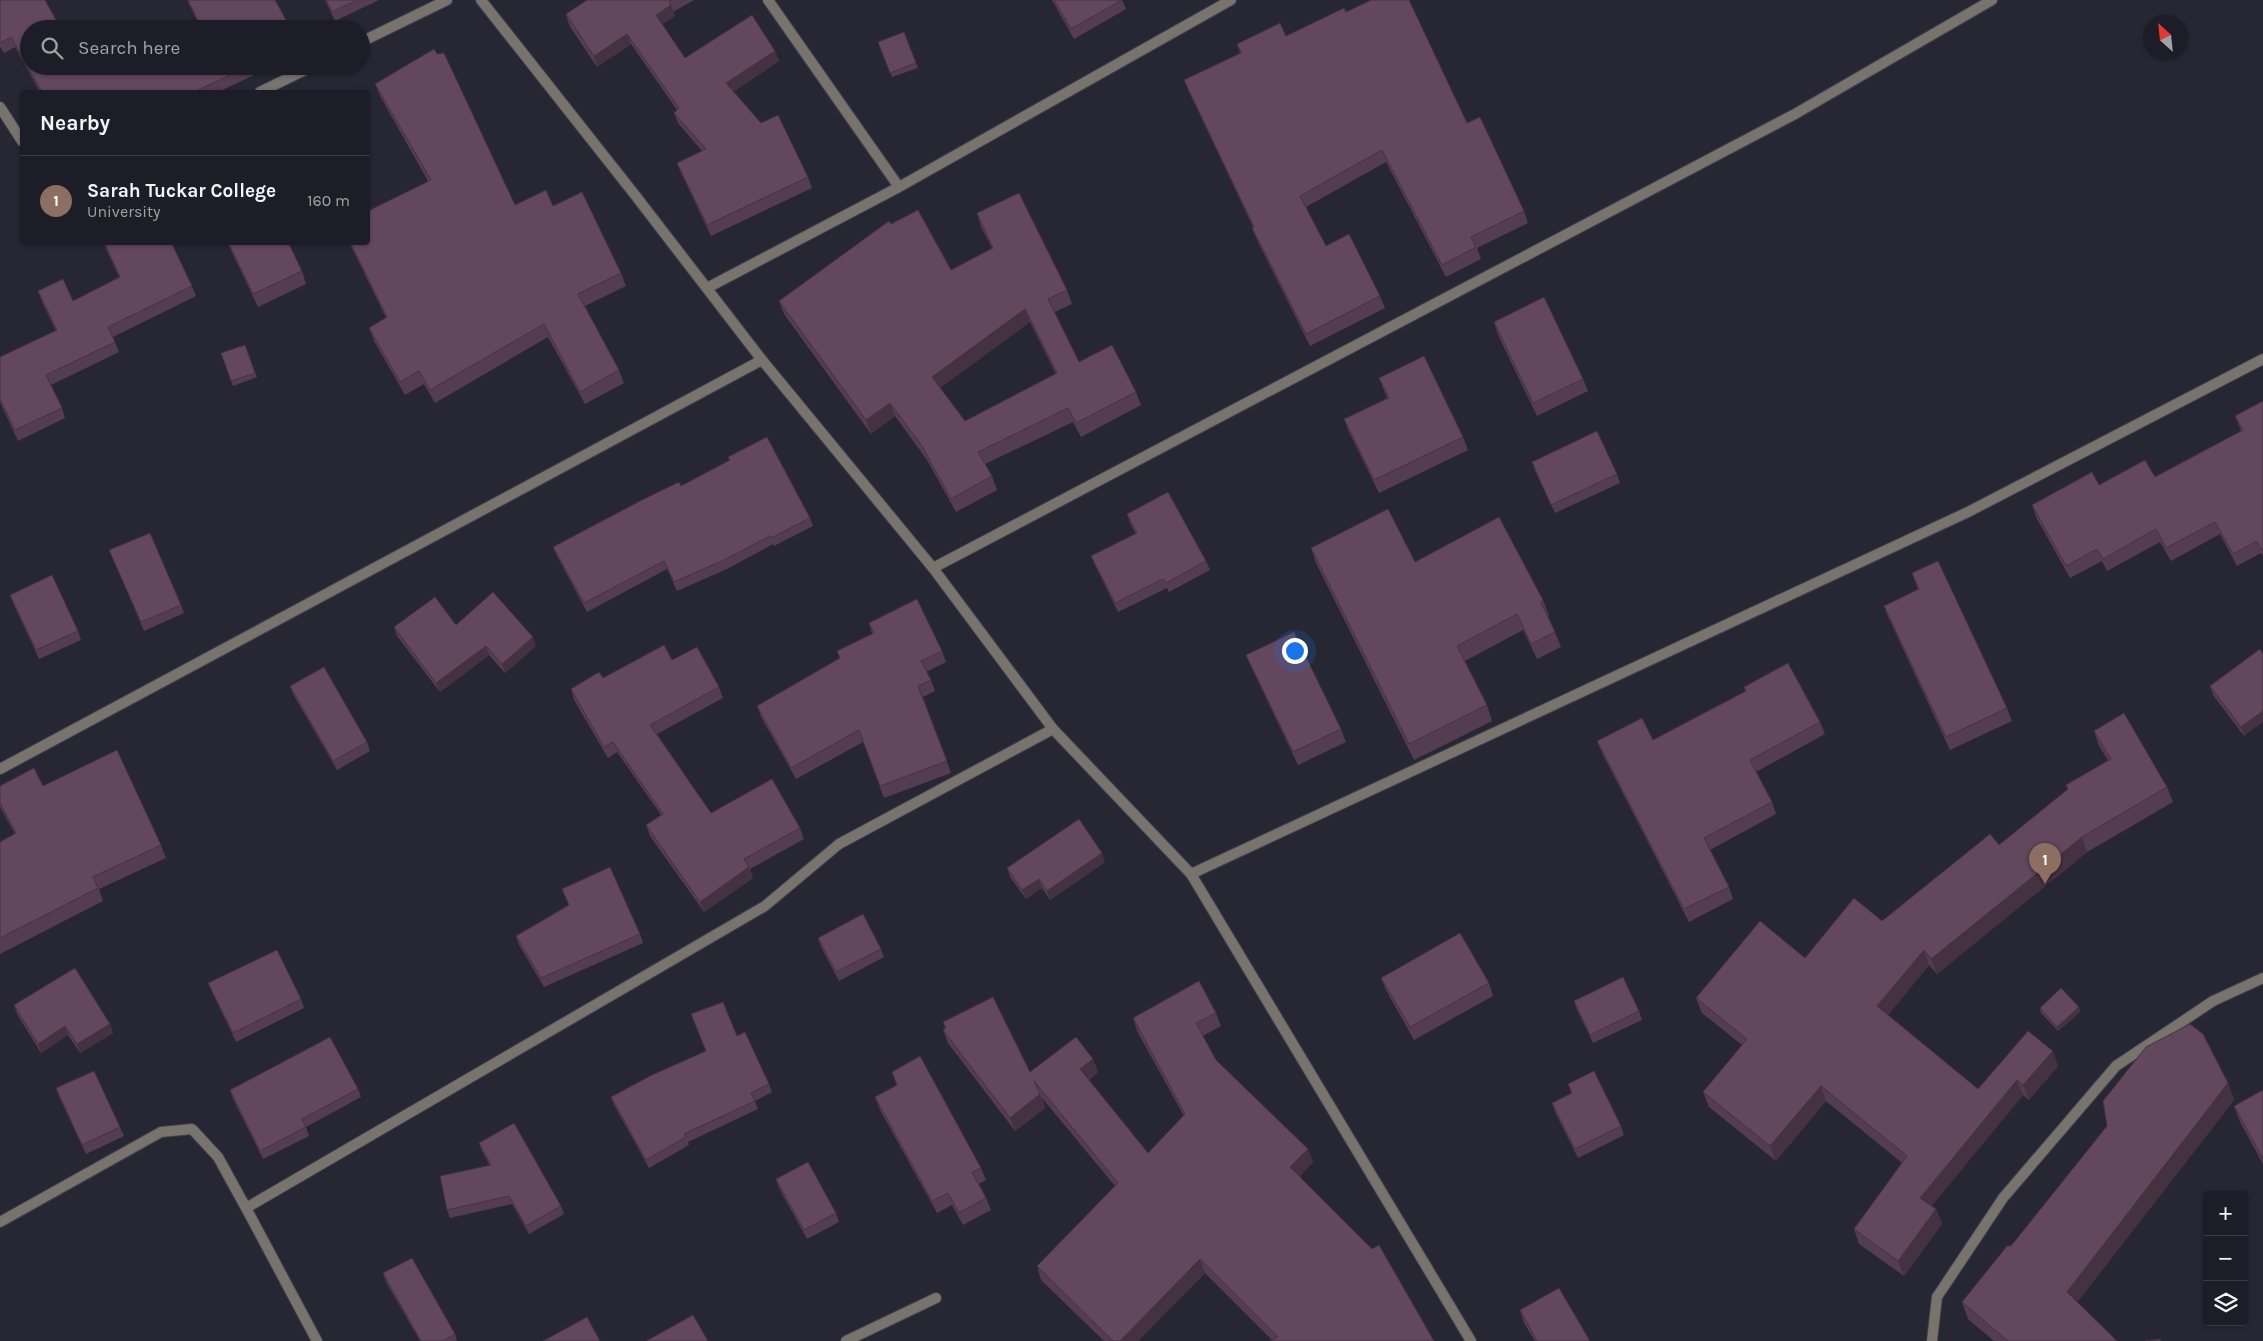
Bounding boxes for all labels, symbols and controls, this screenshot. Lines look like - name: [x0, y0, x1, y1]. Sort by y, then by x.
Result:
- north arrow: [2143, 15, 2188, 60]
- search box: [20, 20, 370, 75]
- icon: search: [38, 34, 66, 62]
- text: Search here: [78, 37, 180, 59]
- text: Nearby: [40, 111, 110, 135]
- text: Sarah Tuckar College: [87, 180, 276, 202]
- text: 1: [53, 191, 59, 210]
- text: 160 m: [307, 191, 350, 210]
- text: University: [87, 202, 161, 221]
- your location: [1282, 638, 1308, 664]
- pin: 1: [2029, 843, 2061, 884]
- map controls: [2203, 1191, 2248, 1326]
- button: +: [2203, 1191, 2248, 1236]
- button: −: [2203, 1236, 2248, 1281]
- button: layers: [2203, 1281, 2248, 1326]

